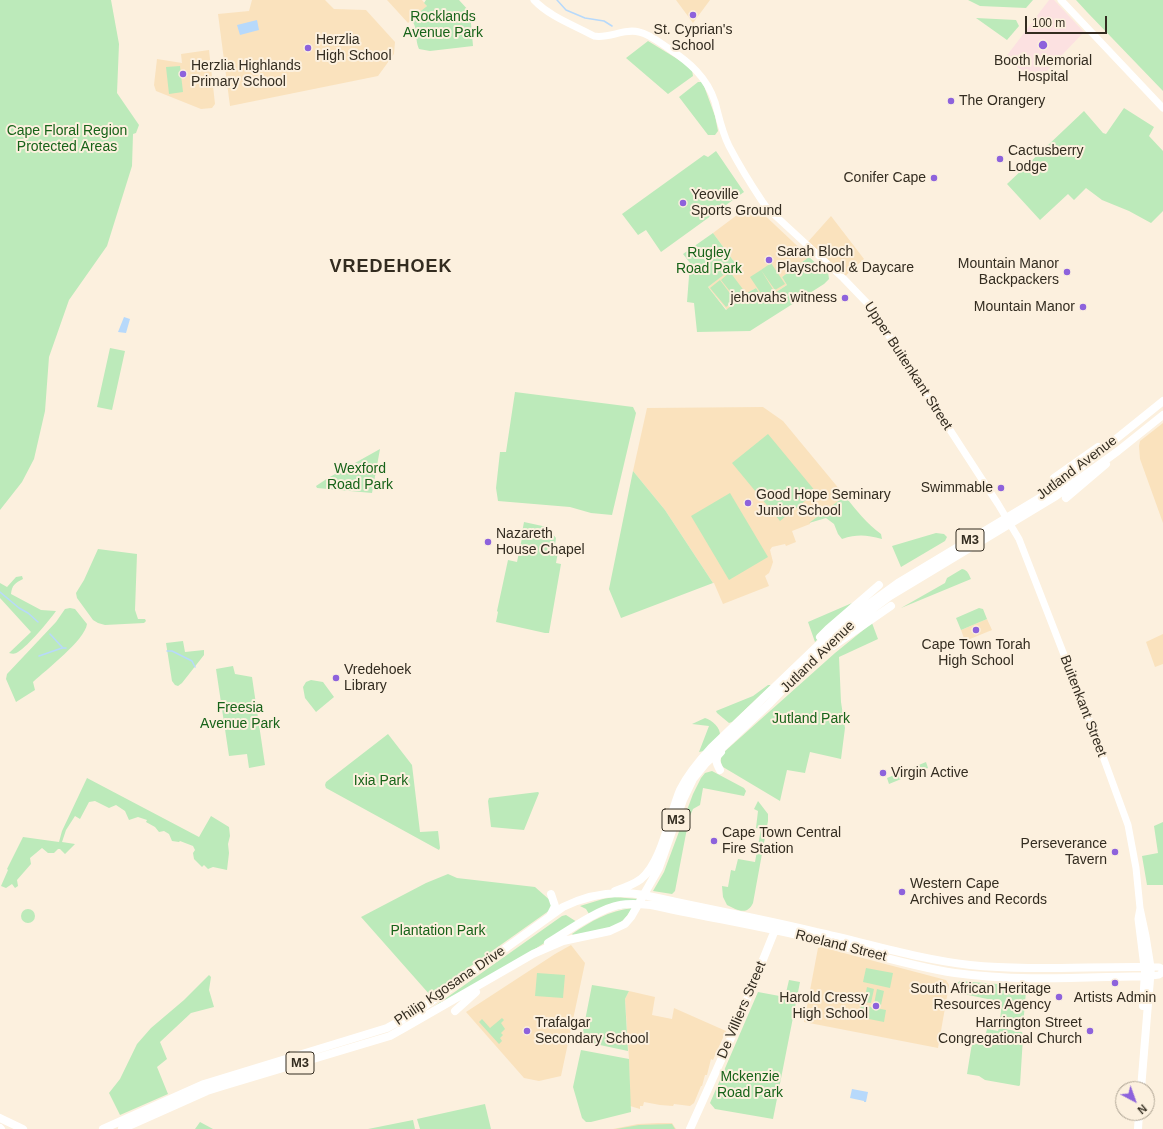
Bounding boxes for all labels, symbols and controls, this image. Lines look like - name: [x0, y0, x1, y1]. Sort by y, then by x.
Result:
- scale bar: [1027, 8, 1109, 34]
- park label: Rocklands Avenue Park: [403, 9, 483, 42]
- marker: St. Cyprian's School: [688, 10, 698, 20]
- text: 100 m: [1032, 16, 1065, 30]
- place label: St. Cyprian's School: [654, 22, 732, 54]
- place label: Herzlia High School: [316, 32, 391, 64]
- marker: Booth Memorial Hospital: [1037, 39, 1049, 51]
- marker: Herzlia High School: [303, 43, 313, 53]
- place label: Booth Memorial Hospital: [994, 53, 1092, 86]
- place label: Herzlia Highlands Primary School: [191, 58, 301, 90]
- marker: Herzlia Highlands Primary School: [178, 69, 188, 79]
- place label: The Orangery: [959, 93, 1045, 109]
- marker: The Orangery: [946, 96, 956, 106]
- park label: Cape Floral Region Protected Areas: [7, 123, 127, 156]
- place label: Cactusberry Lodge: [1008, 143, 1083, 176]
- marker: Cactusberry Lodge: [995, 154, 1005, 164]
- place label: Conifer Cape: [844, 170, 926, 186]
- marker: Conifer Cape: [929, 173, 939, 183]
- place label: Yeoville Sports Ground: [691, 187, 782, 220]
- marker: Yeoville Sports Ground: [678, 198, 688, 208]
- place label: Sarah Bloch Playschool & Daycare: [777, 244, 914, 276]
- park label: Rugley Road Park: [676, 245, 742, 278]
- marker: Sarah Bloch Playschool & Daycare: [764, 255, 774, 265]
- district label: VREDEHOEK: [329, 256, 453, 278]
- place label: Mountain Manor Backpackers: [958, 256, 1059, 288]
- marker: Mountain Manor Backpackers: [1062, 267, 1072, 277]
- place label: jehovahs witness: [730, 290, 837, 306]
- marker: jehovahs witness: [840, 293, 850, 303]
- street label: Upper Buitenkant Street: [860, 299, 956, 433]
- place label: Mountain Manor: [974, 299, 1075, 315]
- marker: Mountain Manor: [1078, 302, 1088, 312]
- street label: Jutland Avenue: [1034, 432, 1120, 504]
- park label: Wexford Road Park: [327, 461, 393, 494]
- place label: Swimmable: [921, 480, 993, 496]
- marker: Swimmable: [996, 483, 1006, 493]
- place label: Good Hope Seminary Junior School: [756, 487, 891, 520]
- marker: Good Hope Seminary Junior School: [743, 498, 753, 508]
- place label: Nazareth House Chapel: [496, 526, 585, 558]
- road number: M3: [956, 529, 984, 551]
- marker: Nazareth House Chapel: [483, 537, 493, 547]
- street label: Jutland Avenue: [778, 618, 858, 696]
- marker: Cape Town Torah High School: [971, 625, 981, 635]
- place label: Cape Town Torah High School: [922, 637, 1030, 670]
- street label: Buitenkant Street: [1056, 653, 1110, 759]
- place label: Vredehoek Library: [344, 662, 411, 694]
- marker: Vredehoek Library: [331, 673, 341, 683]
- park label: Freesia Avenue Park: [200, 700, 280, 732]
- park label: Jutland Park: [772, 711, 850, 727]
- place label: Virgin Active: [891, 765, 969, 781]
- marker: Virgin Active: [878, 768, 888, 778]
- park label: Ixia Park: [354, 773, 408, 789]
- road number: M3: [662, 809, 690, 831]
- place label: Cape Town Central Fire Station: [722, 825, 841, 858]
- marker: Cape Town Central Fire Station: [709, 836, 719, 846]
- place label: Perseverance Tavern: [1021, 836, 1107, 868]
- marker: Perseverance Tavern: [1110, 847, 1120, 857]
- place label: Western Cape Archives and Records: [910, 876, 1047, 908]
- marker: Western Cape Archives and Records: [897, 887, 907, 897]
- park label: Plantation Park: [391, 923, 485, 939]
- street label: Roeland Street: [794, 927, 888, 965]
- street label: Philip Kgosana Drive: [391, 943, 509, 1029]
- street label: De Villiers Street: [714, 959, 770, 1061]
- marker: Artists Admin: [1110, 978, 1120, 988]
- place label: South African Heritage Resources Agency: [910, 981, 1051, 1014]
- place label: Harold Cressy High School: [779, 990, 868, 1022]
- place label: Artists Admin: [1074, 990, 1156, 1006]
- marker: South African Heritage Resources Agency: [1054, 992, 1064, 1002]
- marker: Harold Cressy High School: [871, 1001, 881, 1011]
- place label: Trafalgar Secondary School: [535, 1015, 649, 1048]
- place label: Harrington Street Congregational Church: [938, 1015, 1082, 1048]
- marker: Trafalgar Secondary School: [522, 1026, 532, 1036]
- marker: Harrington Street Congregational Church: [1085, 1026, 1095, 1036]
- road number: M3: [286, 1052, 314, 1074]
- park label: Mckenzie Road Park: [717, 1069, 783, 1102]
- north arrow: [1115, 1081, 1155, 1121]
- text: N: [1135, 1102, 1149, 1116]

